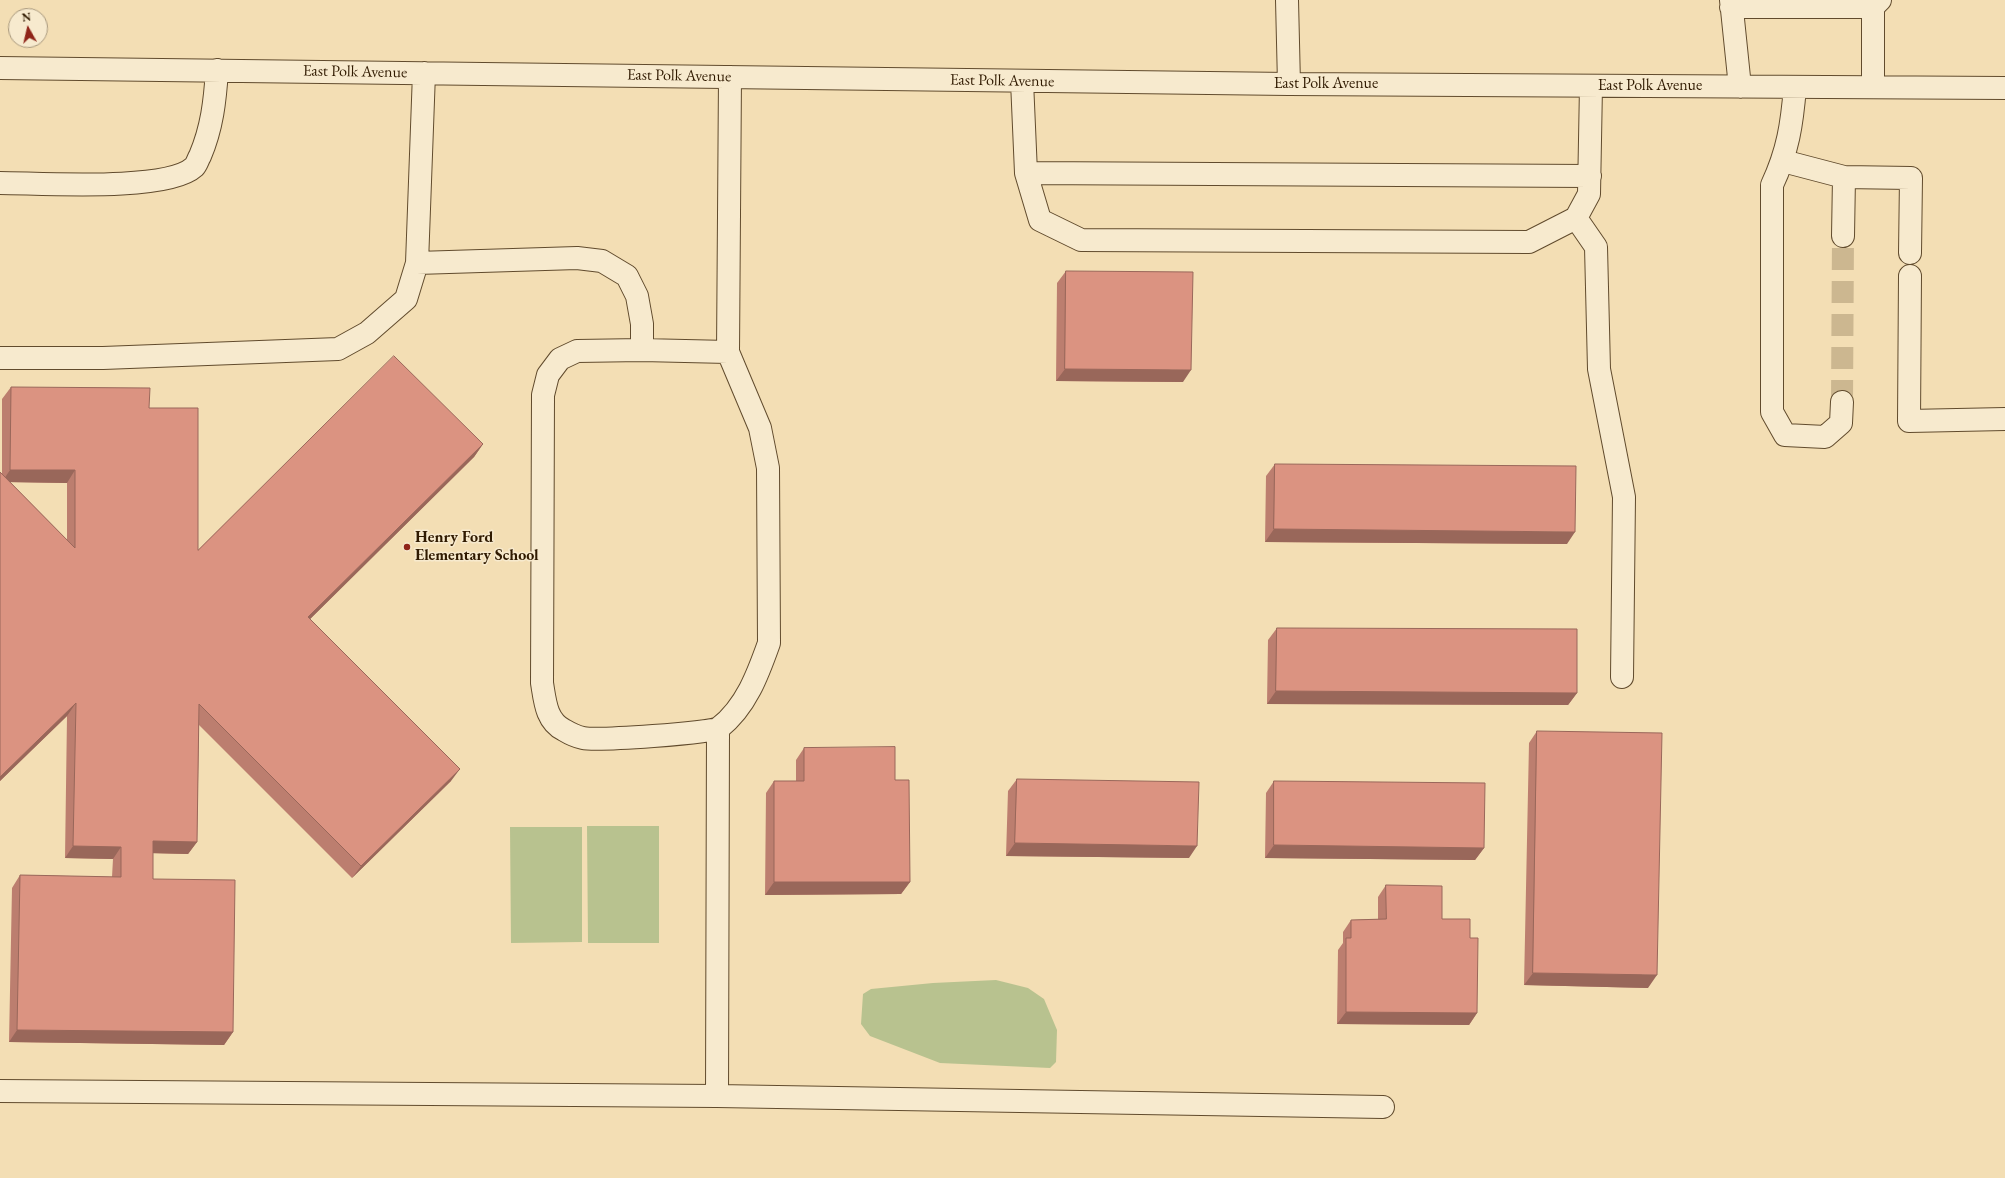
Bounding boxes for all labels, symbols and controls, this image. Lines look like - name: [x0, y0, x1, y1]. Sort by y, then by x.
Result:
- north arrow: [8, 8, 48, 48]
- text: N: [21, 10, 32, 25]
- street label: East Polk Avenue: [303, 61, 407, 83]
- street label: East Polk Avenue: [627, 65, 731, 87]
- street label: East Polk Avenue: [950, 70, 1054, 92]
- street label: East Polk Avenue: [1274, 74, 1378, 94]
- street label: East Polk Avenue: [1598, 76, 1702, 96]
- place label: Henry Ford Elementary School: [415, 528, 539, 566]
- marker: Henry Ford Elementary School: [402, 542, 412, 552]

